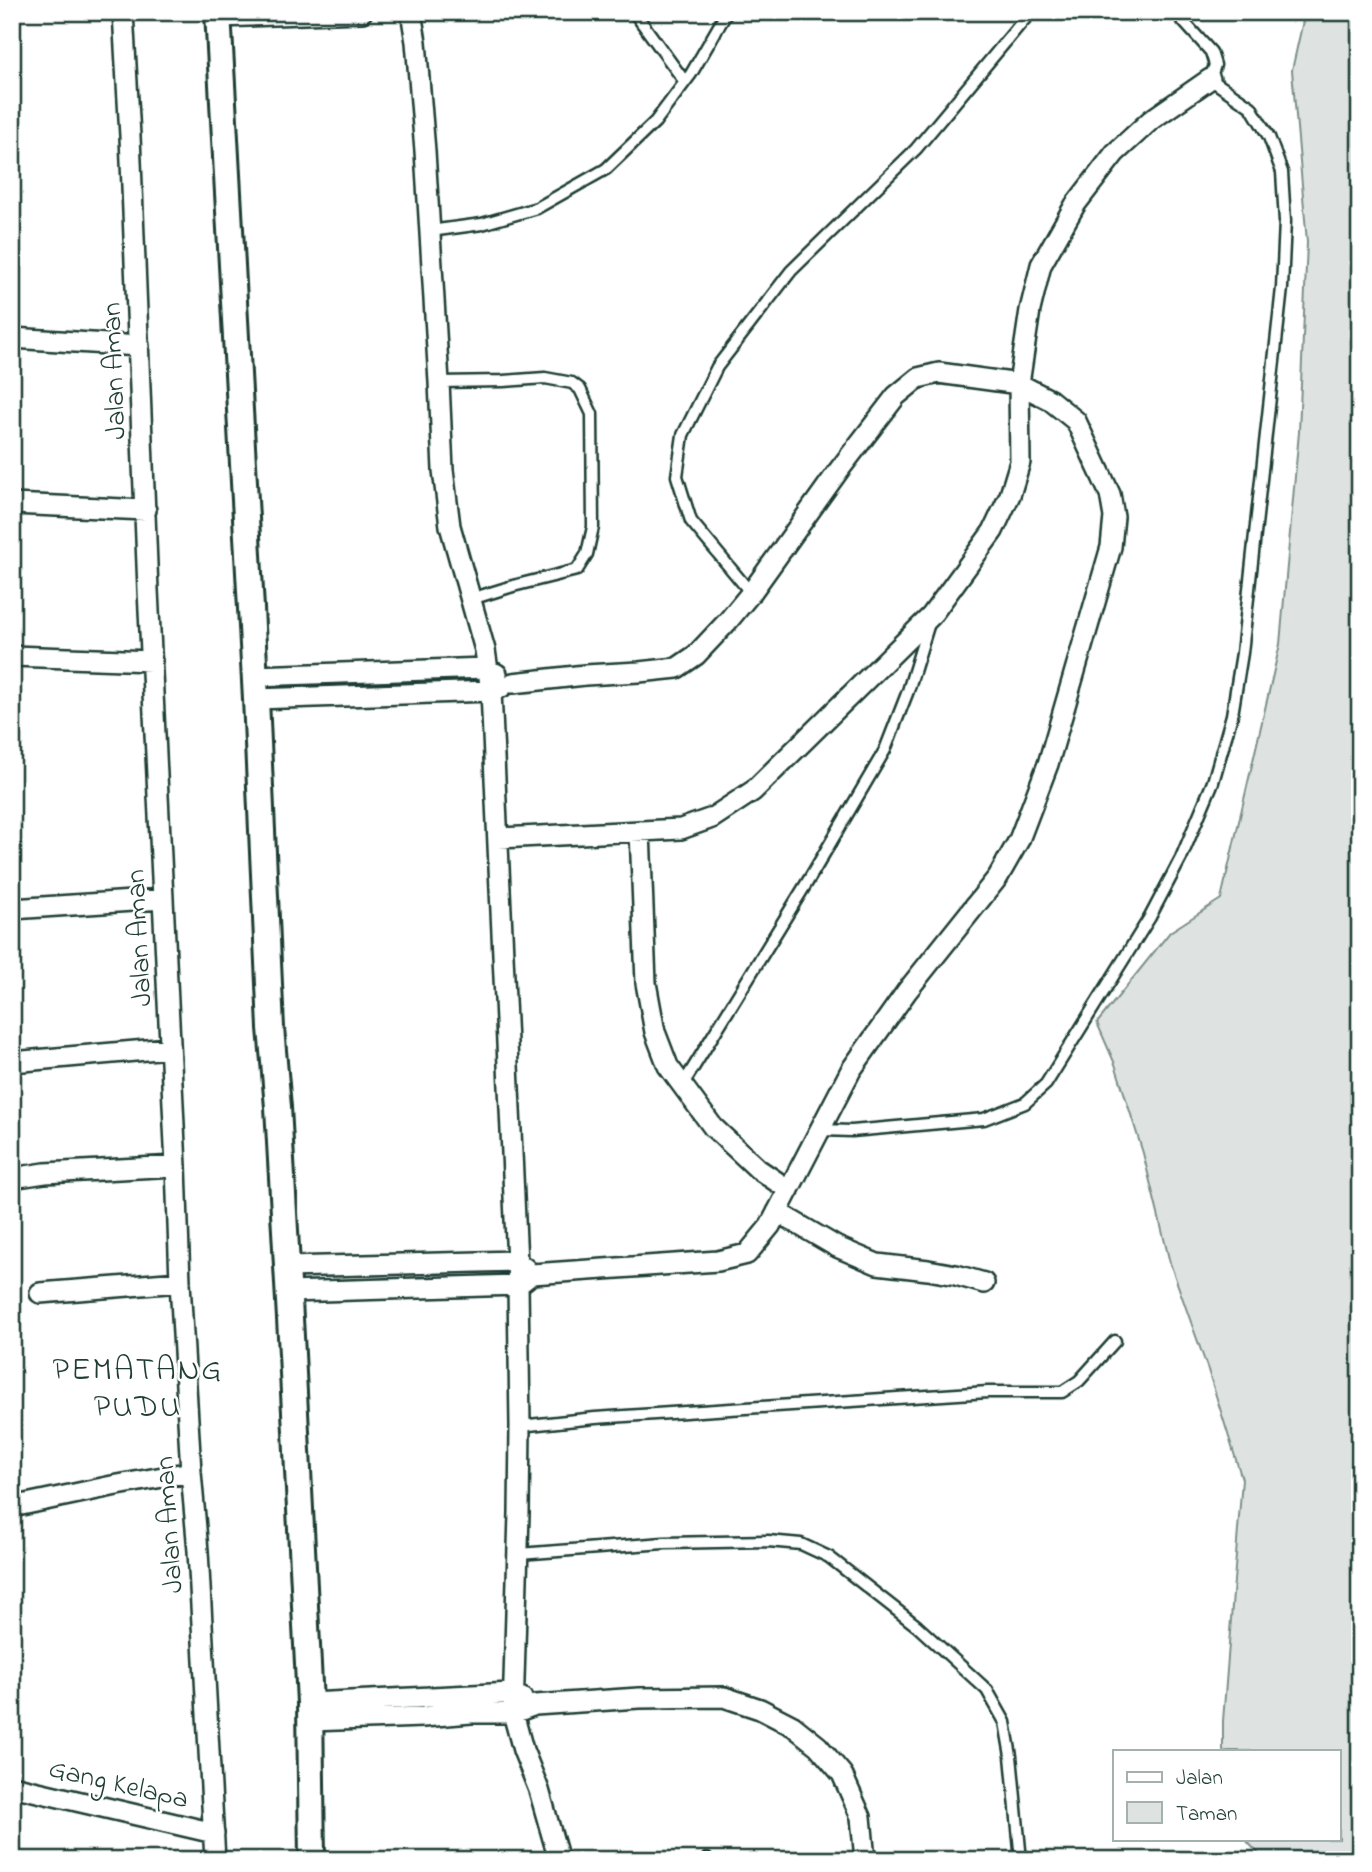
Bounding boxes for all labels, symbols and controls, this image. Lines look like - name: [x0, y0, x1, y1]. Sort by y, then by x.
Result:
- street label: Jalan Aman: [93, 302, 138, 440]
- street label: Jalan Aman: [116, 868, 165, 1007]
- district label: PEMATANG PUDU: [53, 1348, 223, 1432]
- street label: Jalan Aman: [145, 1455, 196, 1595]
- street label: Gang Kelapa: [44, 1749, 192, 1821]
- legend: [1113, 1750, 1340, 1840]
- text: Jalan: [1176, 1764, 1223, 1794]
- text: Taman: [1176, 1800, 1237, 1830]

